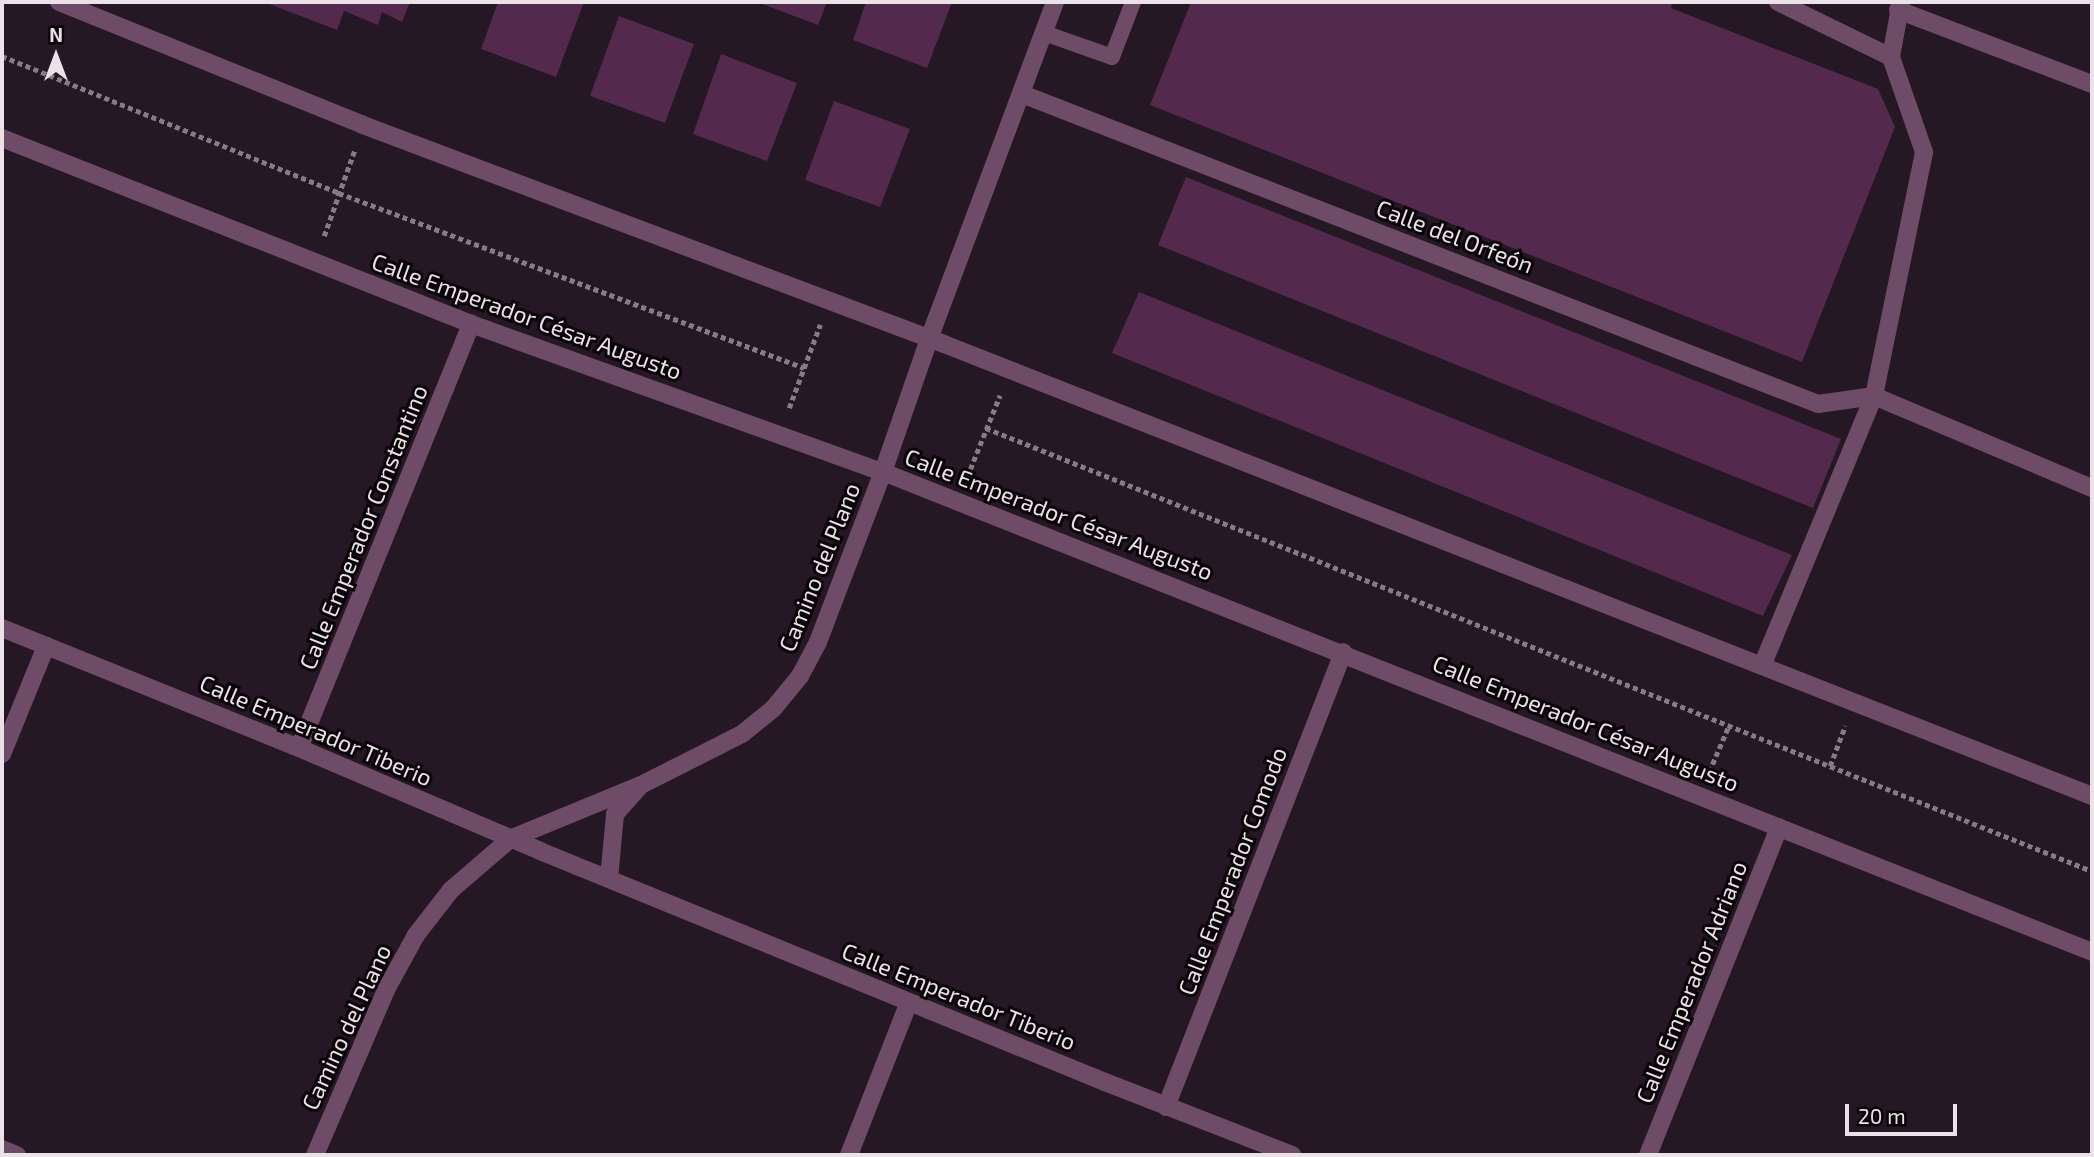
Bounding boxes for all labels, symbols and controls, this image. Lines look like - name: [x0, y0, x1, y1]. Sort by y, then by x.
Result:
- north arrow: [21, 21, 91, 91]
- text: N: [49, 23, 63, 46]
- street label: Calle del Orfeón: [1372, 193, 1538, 279]
- street label: Calle Emperador César Augusto: [368, 247, 686, 385]
- street label: Calle Emperador Constantino: [293, 380, 433, 674]
- street label: Calle Emperador César Augusto: [900, 442, 1218, 586]
- street label: Camino del Plano: [772, 478, 866, 656]
- street label: Calle Emperador César Augusto: [1428, 649, 1744, 797]
- street label: Calle Emperador Tiberio: [195, 668, 437, 792]
- street label: Calle Emperador Comodo: [1172, 743, 1292, 999]
- street label: Calle Emperador Adriano: [1630, 857, 1752, 1107]
- street label: Calle Emperador Tiberio: [838, 936, 1080, 1056]
- street label: Camino del Plano: [295, 940, 397, 1114]
- scale bar: [1849, 1090, 1961, 1134]
- text: 20 m: [1858, 1103, 1906, 1128]

